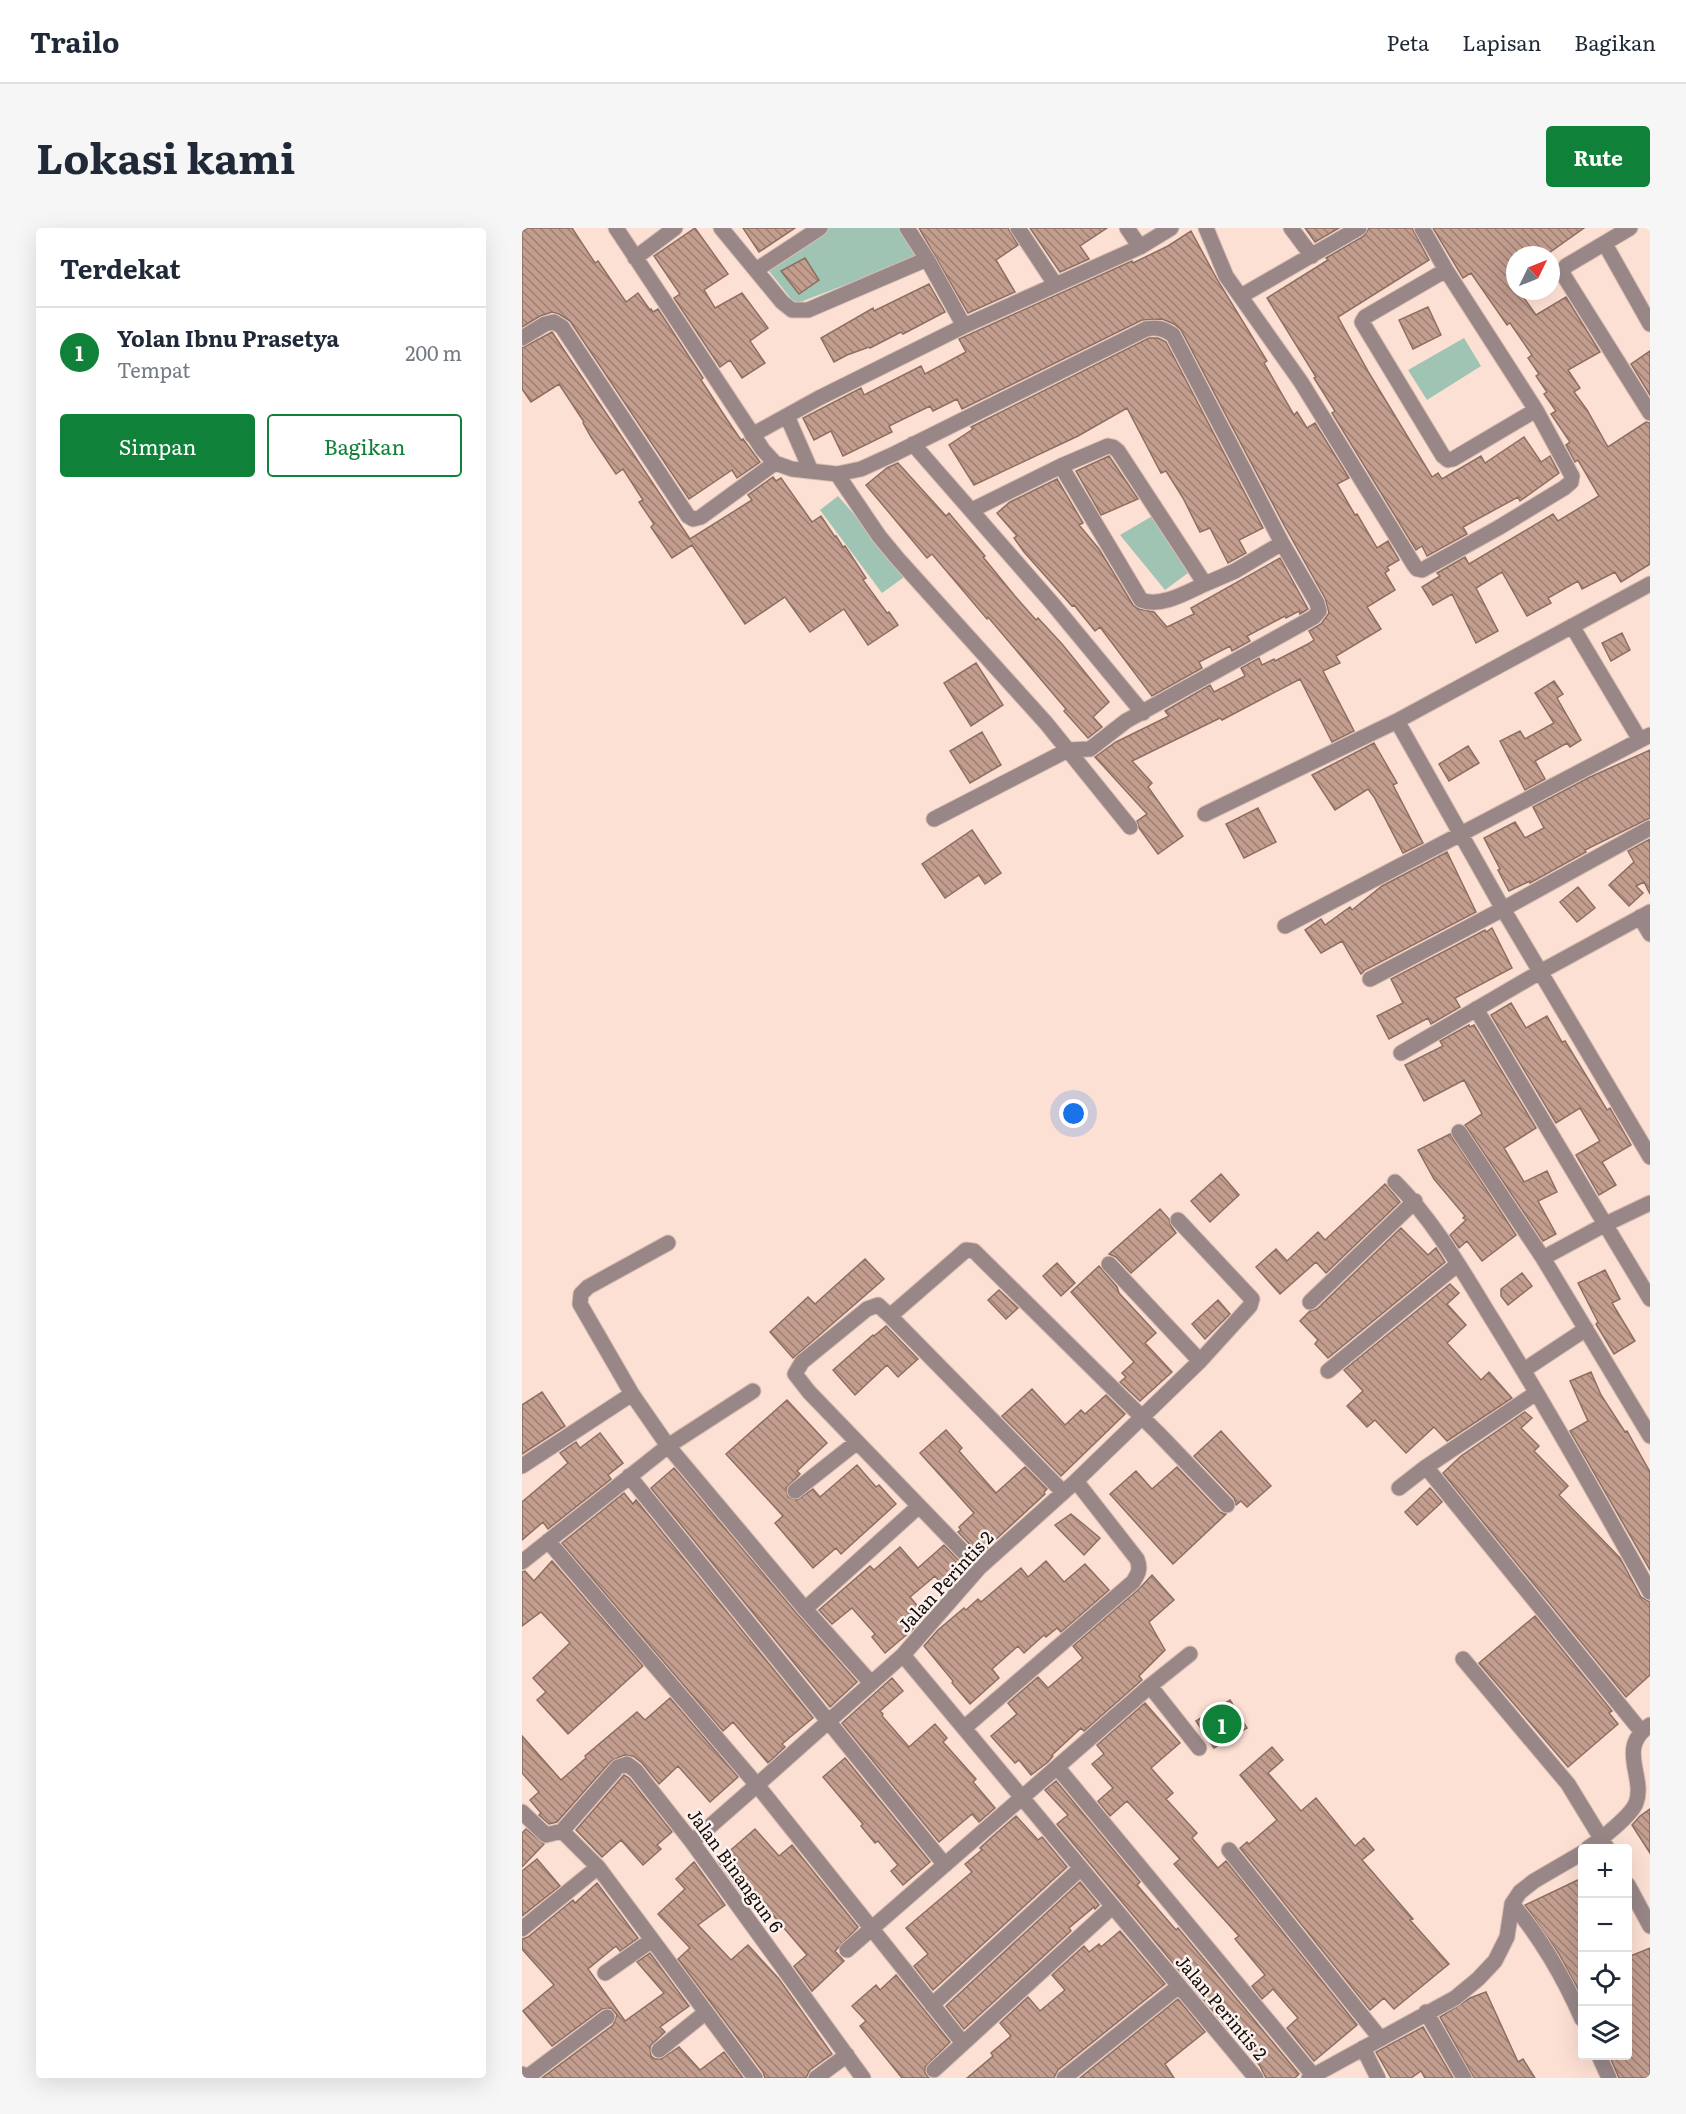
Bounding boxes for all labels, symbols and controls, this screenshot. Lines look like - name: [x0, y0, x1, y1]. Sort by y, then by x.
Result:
- text: Trailo: [30, 20, 119, 62]
- text: Peta: [1387, 26, 1429, 57]
- text: Lapisan: [1462, 26, 1541, 57]
- text: Bagikan: [1574, 26, 1656, 57]
- text: Lokasi kami: [36, 125, 295, 187]
- button: Rute: [1546, 126, 1650, 187]
- north arrow: [1506, 246, 1560, 300]
- text: Terdekat: [60, 248, 181, 287]
- text: Yolan Ibnu Prasetya: [117, 321, 339, 354]
- text: 1: [75, 337, 84, 367]
- text: 200 m: [405, 337, 462, 367]
- text: Tempat: [117, 354, 190, 384]
- button: Simpan: [60, 414, 255, 477]
- button: Bagikan: [267, 414, 462, 477]
- your location: [1059, 1099, 1088, 1128]
- street label: Jalan Perintis 2: [891, 1524, 999, 1638]
- pin: 1: [1202, 1702, 1242, 1746]
- street label: Jalan Binangun 6: [682, 1802, 791, 1938]
- map controls: [1578, 1844, 1632, 2060]
- button: +: [1578, 1844, 1632, 1898]
- button: −: [1578, 1898, 1632, 1952]
- street label: Jalan Perintis 2: [1170, 1948, 1274, 2066]
- button: locate: [1578, 1952, 1632, 2006]
- button: layers: [1578, 2006, 1632, 2060]

